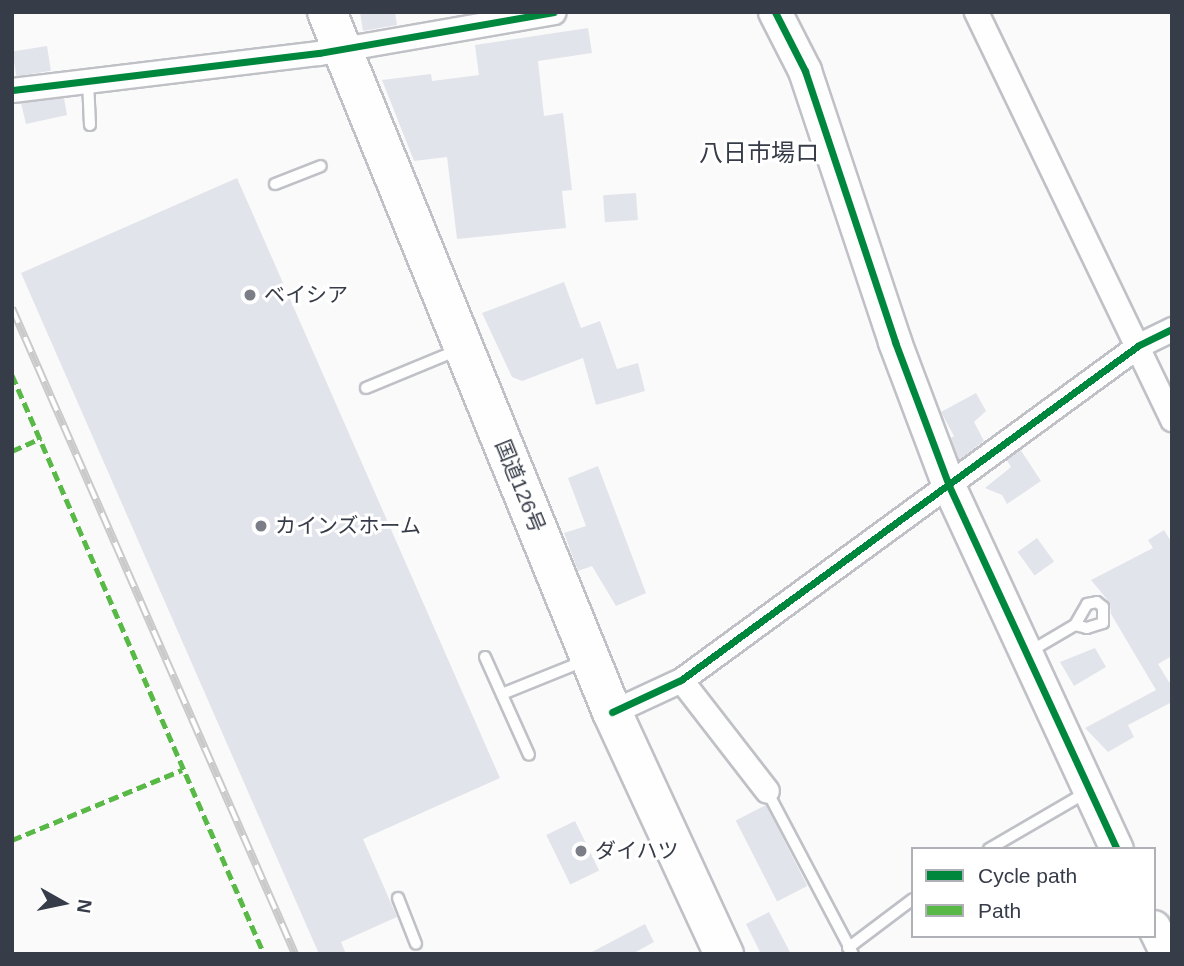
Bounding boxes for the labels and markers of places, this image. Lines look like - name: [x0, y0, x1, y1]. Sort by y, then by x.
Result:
- place label: ベイシア: [264, 282, 348, 308]
- marker: ベイシア: [242, 287, 258, 303]
- place label: カインズホーム: [275, 513, 422, 539]
- marker: カインズホーム: [253, 518, 269, 534]
- place label: ダイハツ: [595, 838, 679, 864]
- marker: ダイハツ: [573, 843, 589, 859]

